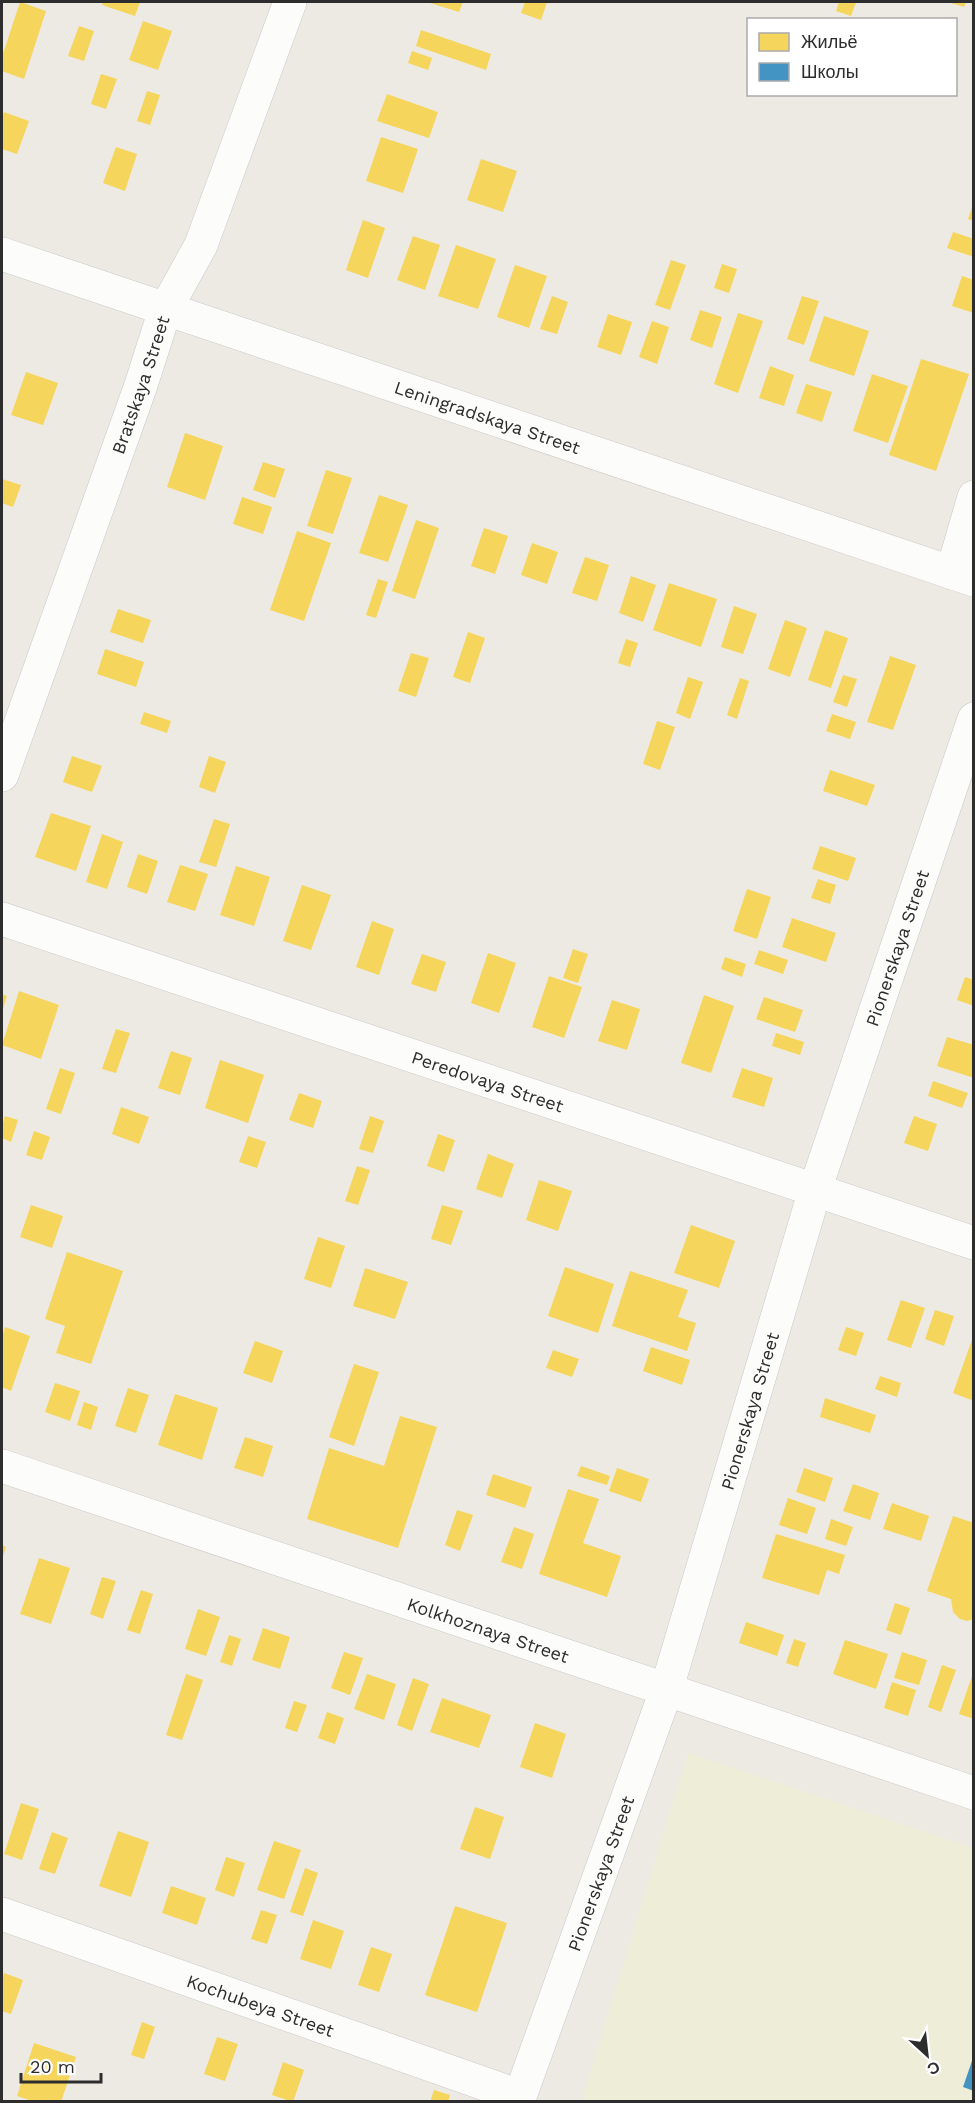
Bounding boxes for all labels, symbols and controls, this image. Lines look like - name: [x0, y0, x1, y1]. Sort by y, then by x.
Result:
- legend: [747, 18, 957, 96]
- text: Жильё: [801, 31, 858, 52]
- text: Школы: [801, 61, 859, 82]
- street label: Bratskaya Street: [107, 313, 173, 457]
- street label: Leningradskaya Street: [392, 376, 583, 458]
- street label: Pionerskaya Street: [861, 867, 933, 1029]
- street label: Peredovaya Street: [409, 1046, 567, 1116]
- street label: Pionerskaya Street: [716, 1329, 783, 1492]
- street label: Kolkhoznaya Street: [405, 1593, 572, 1667]
- street label: Pionerskaya Street: [563, 1792, 638, 1954]
- street label: Kochubeya Street: [184, 1969, 337, 2041]
- north arrow: [897, 2025, 957, 2085]
- scale bar: [21, 2046, 100, 2084]
- text: 20 m: [30, 2056, 75, 2077]
- text: С: [924, 2057, 943, 2079]

